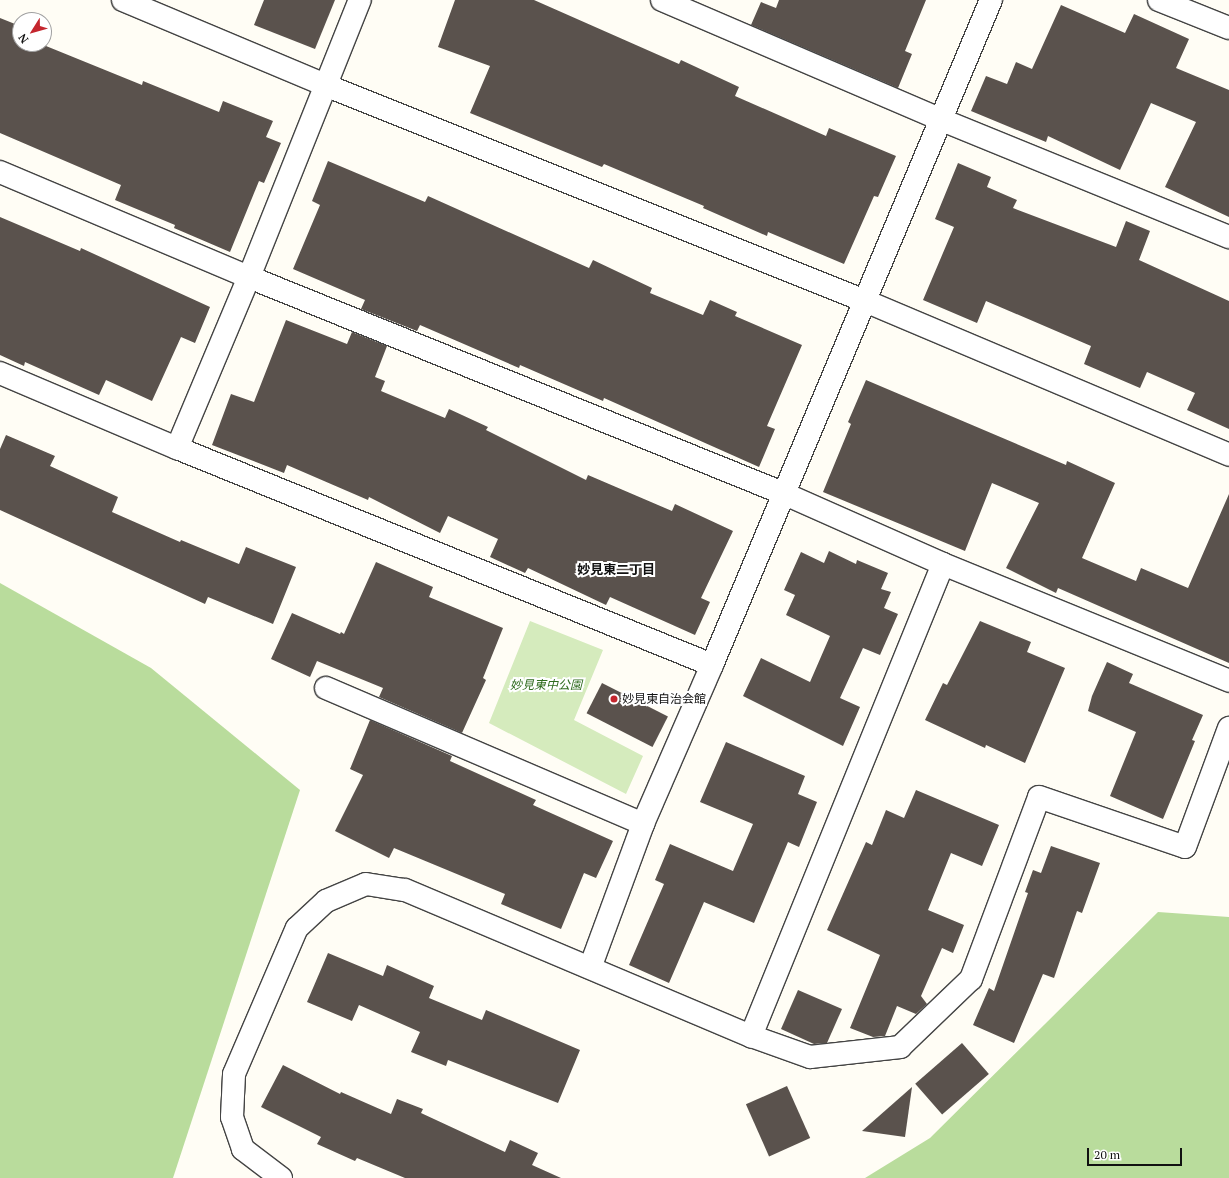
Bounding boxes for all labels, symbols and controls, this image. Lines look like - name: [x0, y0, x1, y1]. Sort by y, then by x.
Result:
- north arrow: [12, 12, 52, 52]
- text: N: [15, 31, 31, 46]
- district label: 妙見東二丁目: [577, 561, 655, 577]
- park label: 妙見東中公園: [510, 678, 582, 692]
- place label: 妙見東自治会館: [622, 692, 706, 706]
- marker: 妙見東自治会館: [609, 694, 619, 704]
- scale bar: [1089, 1140, 1184, 1166]
- text: 20 m: [1094, 1147, 1120, 1162]

